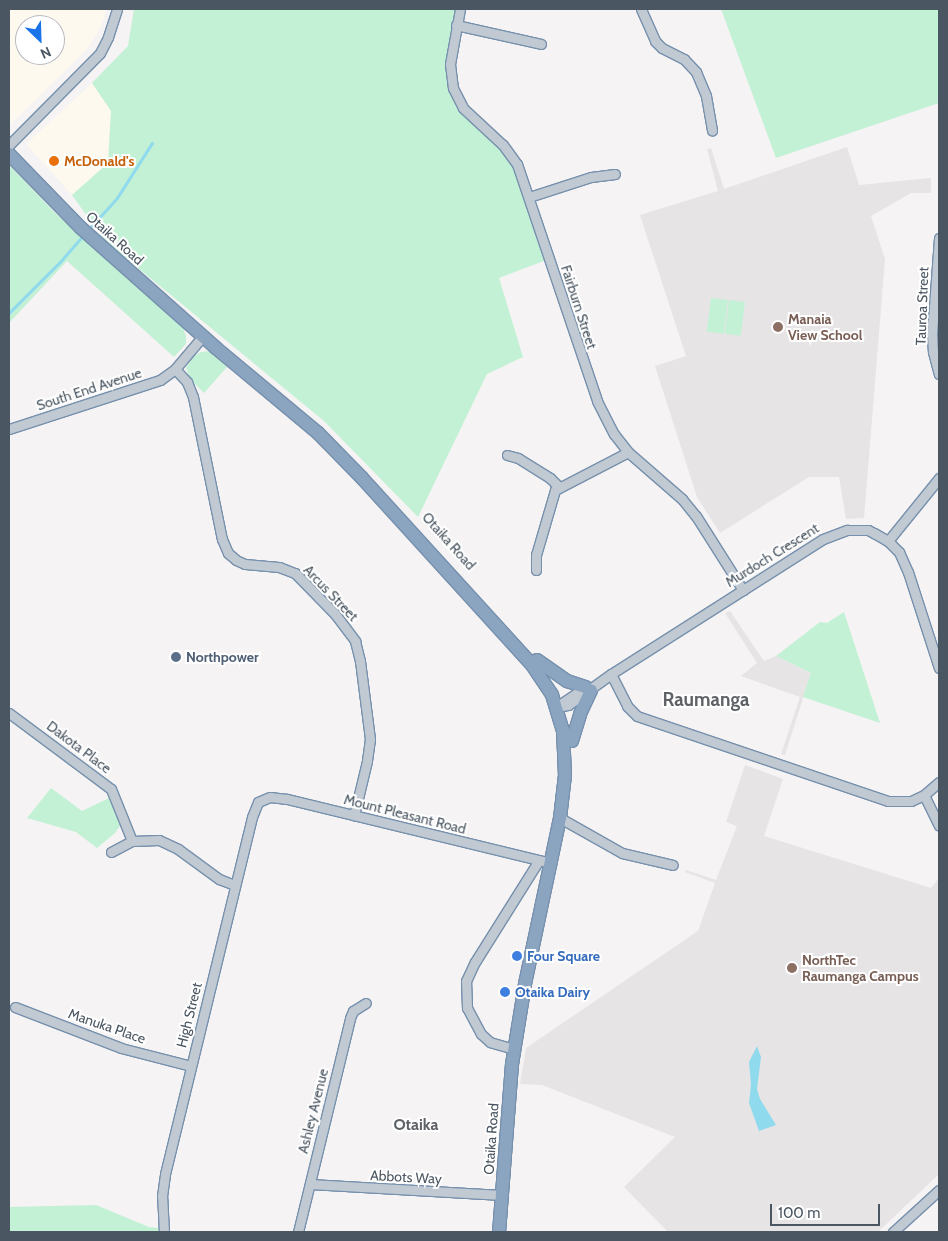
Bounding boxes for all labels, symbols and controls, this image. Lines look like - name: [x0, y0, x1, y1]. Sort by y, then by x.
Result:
- north arrow: [15, 15, 65, 65]
- text: N: [38, 43, 54, 63]
- place label: McDonald's: [64, 153, 134, 169]
- marker: McDonald's: [48, 155, 60, 167]
- street label: Otaika Road: [83, 208, 147, 268]
- street label: Fairburn Street: [558, 263, 600, 351]
- street label: Tauroa Street: [912, 267, 932, 345]
- place label: Manaia View School: [788, 311, 862, 344]
- marker: Manaia View School: [772, 321, 784, 333]
- street label: South End Avenue: [34, 364, 144, 414]
- street label: Otaika Road: [419, 509, 479, 573]
- street label: Murdoch Crescent: [722, 520, 822, 590]
- street label: Arcus Street: [300, 561, 362, 625]
- place label: Northpower: [186, 649, 259, 665]
- marker: Northpower: [170, 651, 182, 663]
- district label: Raumanga: [662, 689, 750, 711]
- street label: Dakota Place: [43, 717, 115, 777]
- street label: Mount Pleasant Road: [342, 791, 468, 837]
- place label: Four Square: [527, 948, 600, 964]
- marker: Four Square: [511, 950, 523, 962]
- place label: NorthTec Raumanga Campus: [802, 952, 919, 984]
- marker: NorthTec Raumanga Campus: [786, 962, 798, 974]
- street label: High Street: [173, 981, 205, 1049]
- place label: Otaika Dairy: [515, 984, 590, 1000]
- marker: Otaika Dairy: [499, 986, 511, 998]
- street label: Manuka Place: [66, 1005, 148, 1047]
- street label: Ashley Avenue: [294, 1067, 332, 1155]
- street label: Otaika Road: [480, 1103, 502, 1175]
- district label: Otaika: [393, 1115, 439, 1135]
- street label: Abbots Way: [370, 1167, 442, 1187]
- scale bar: [773, 1194, 883, 1226]
- text: 100 m: [778, 1204, 820, 1222]

